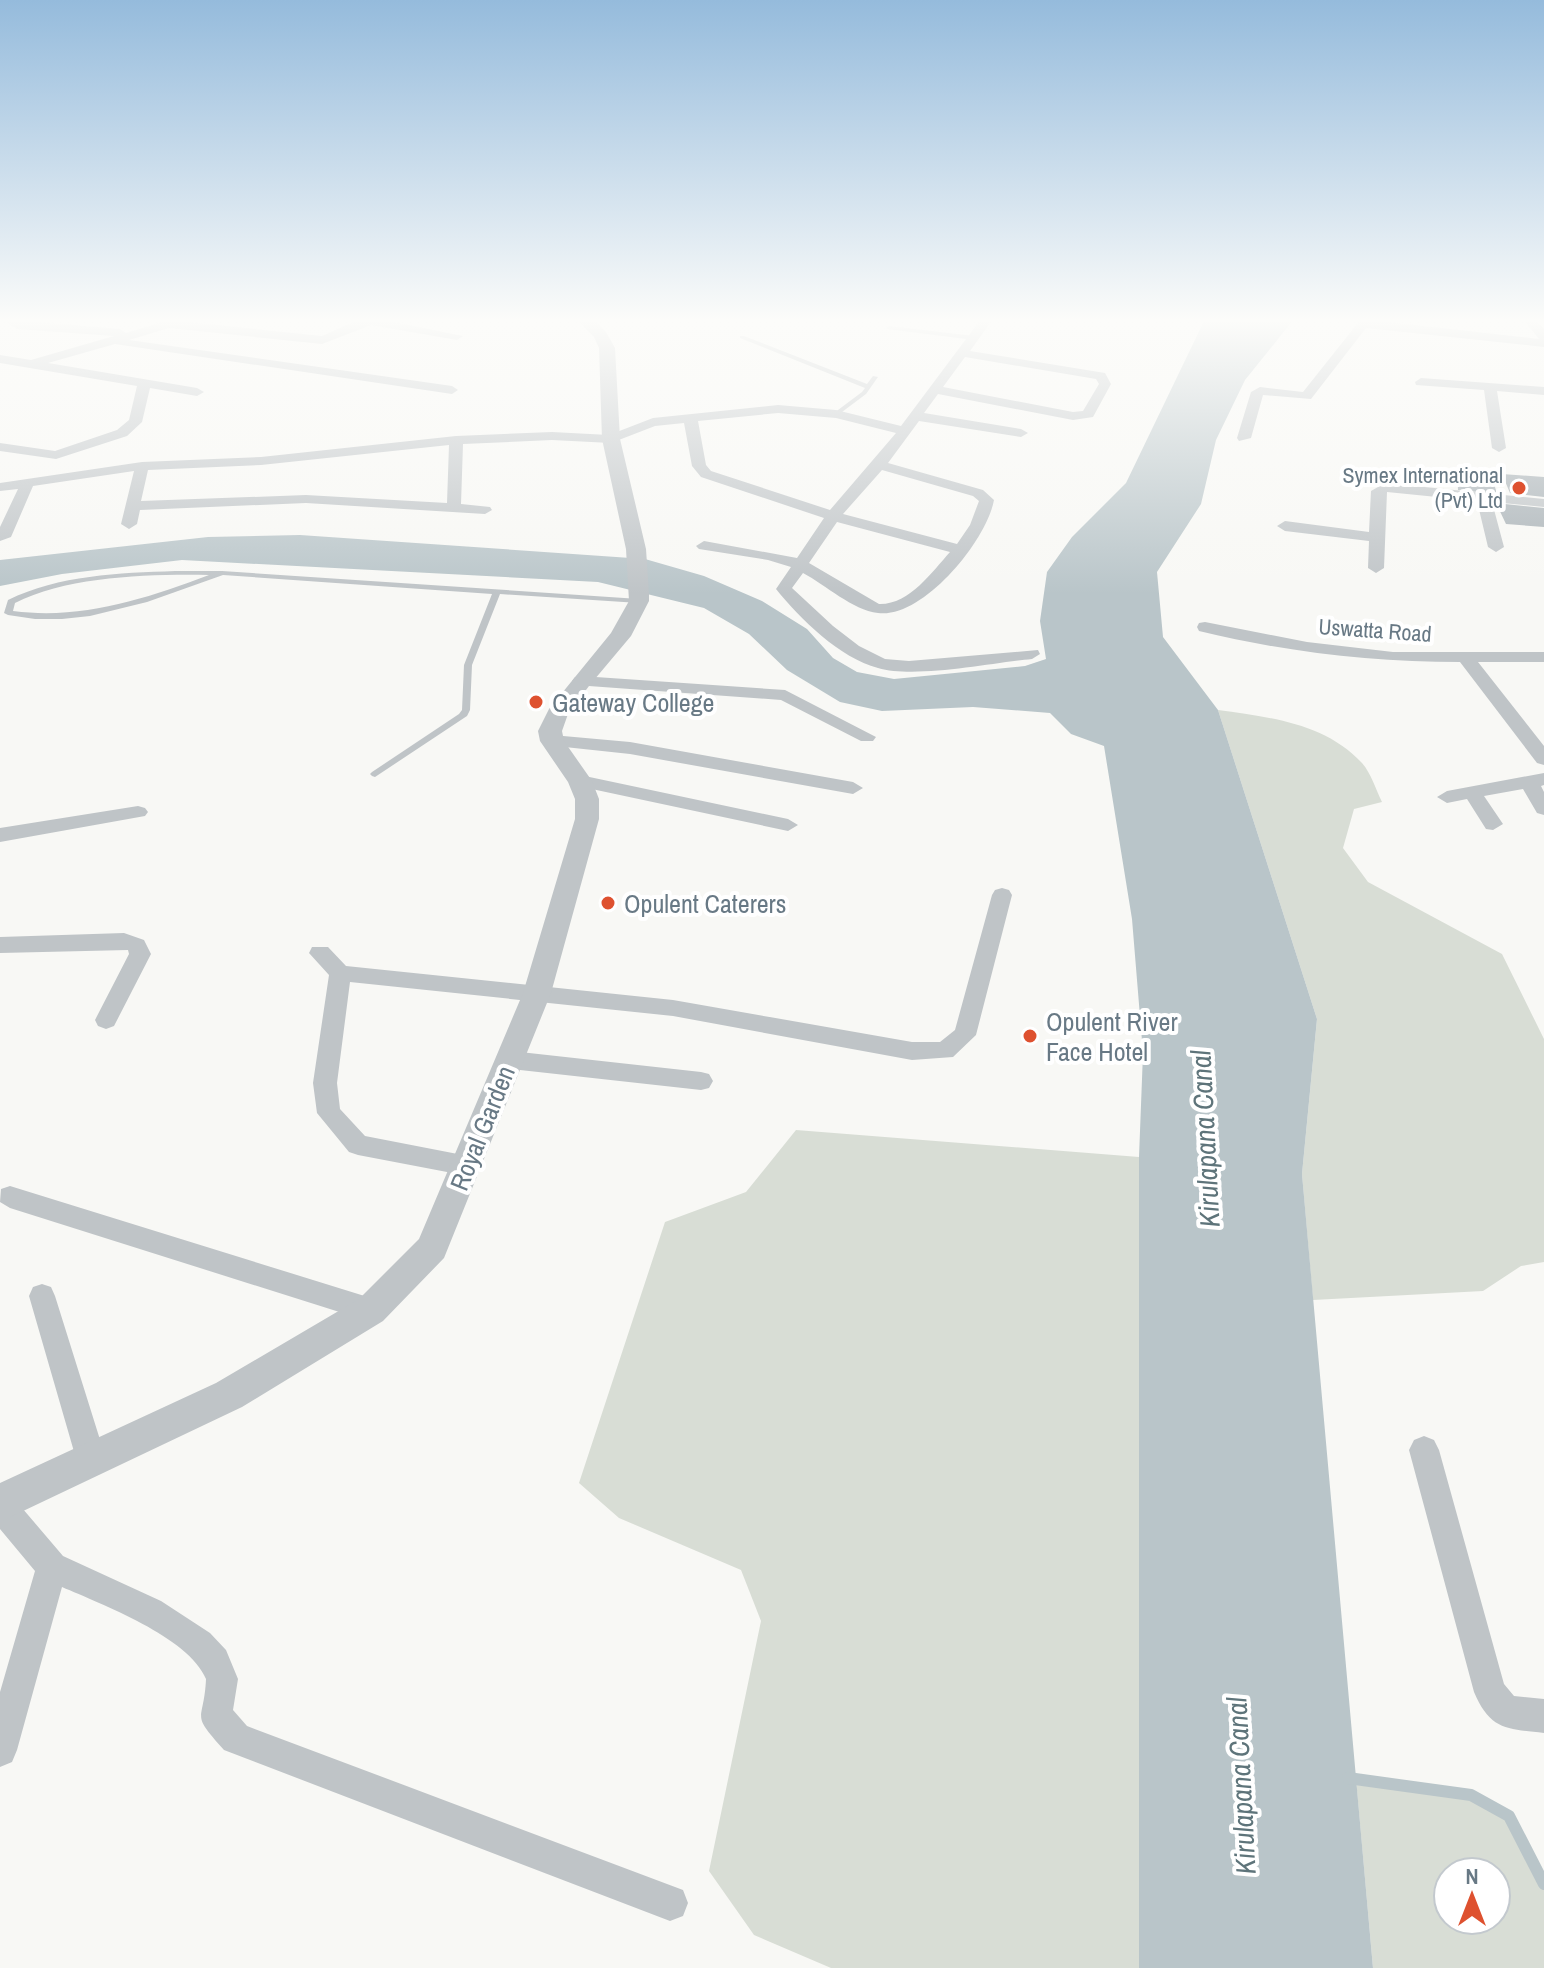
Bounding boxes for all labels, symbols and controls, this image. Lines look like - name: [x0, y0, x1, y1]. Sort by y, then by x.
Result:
- place label: Symex International (Pvt) Ltd: [1343, 460, 1503, 515]
- marker: Symex International (Pvt) Ltd: [1510, 479, 1528, 497]
- street label: Uswatta Road: [1317, 611, 1433, 649]
- place label: Gateway College: [552, 685, 714, 720]
- marker: Gateway College: [527, 693, 545, 711]
- place label: Opulent Caterers: [624, 886, 786, 921]
- marker: Opulent Caterers: [599, 894, 617, 912]
- place label: Opulent River Face Hotel: [1046, 1004, 1178, 1069]
- marker: Opulent River Face Hotel: [1021, 1027, 1039, 1045]
- water label: Kirulapana Canal: [1181, 1049, 1229, 1229]
- street label: Royal Garden: [441, 1060, 523, 1196]
- water label: Kirulapana Canal: [1217, 1696, 1265, 1876]
- north arrow: [1432, 1856, 1512, 1936]
- text: N: [1465, 1861, 1479, 1891]

